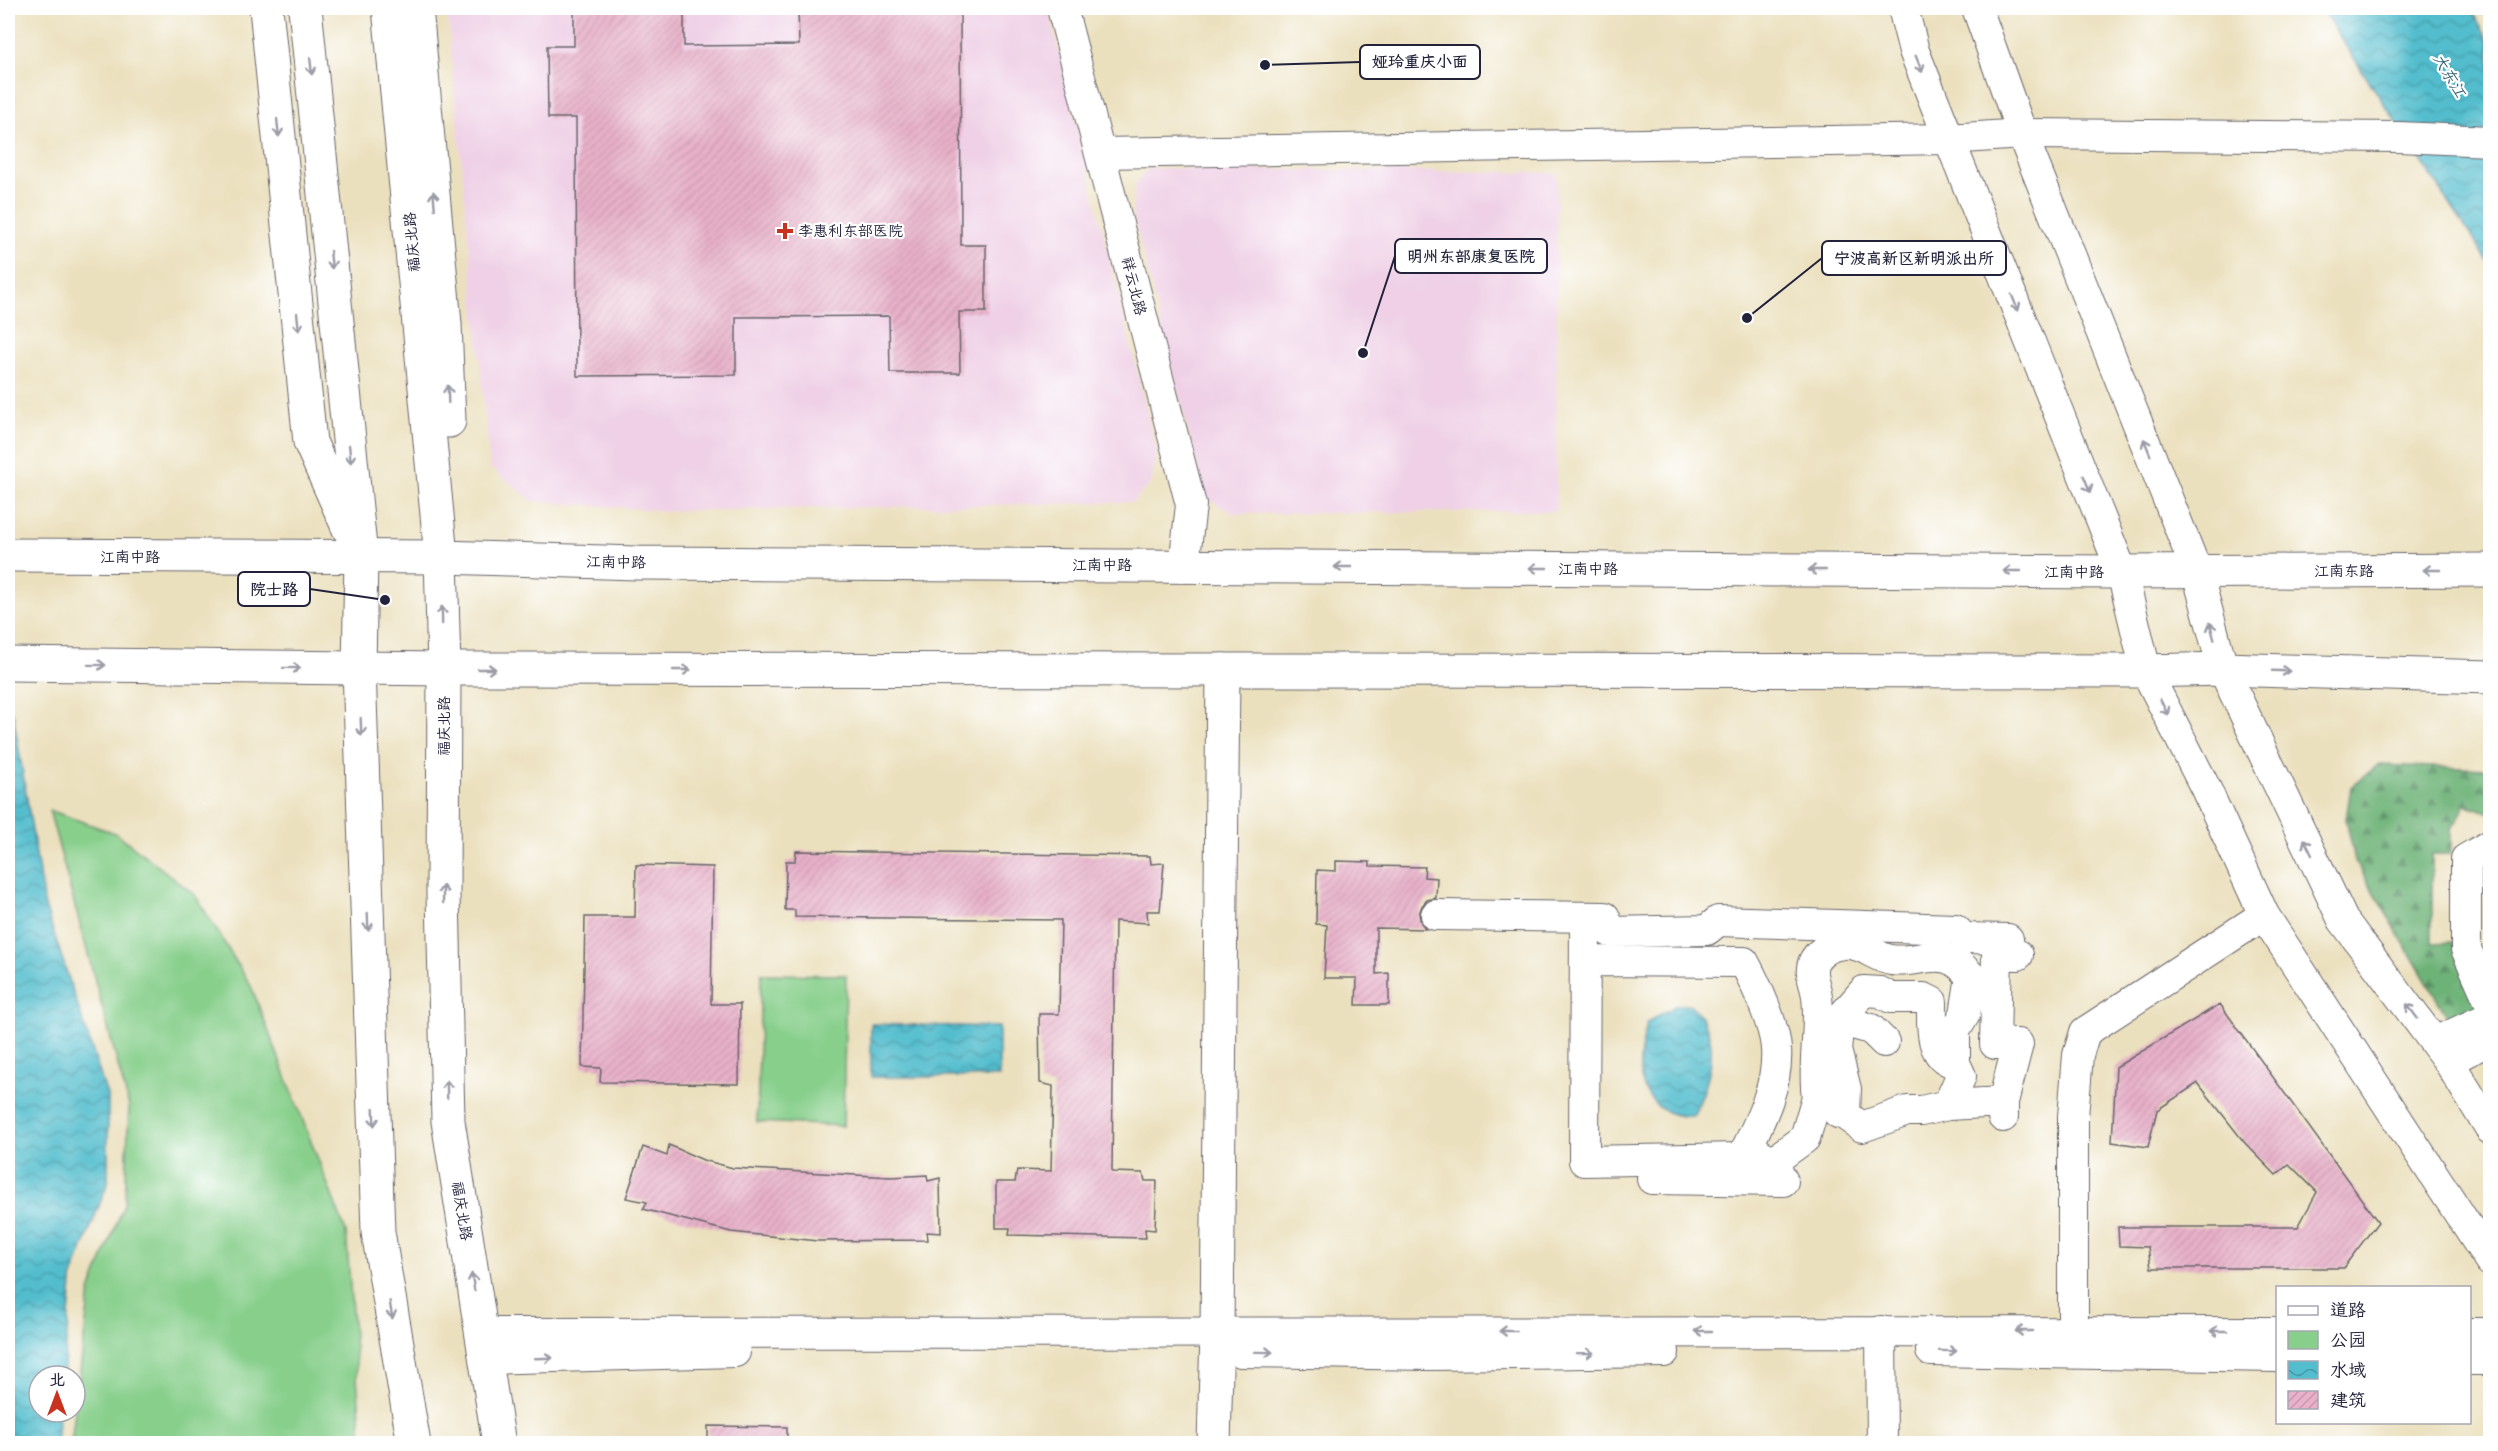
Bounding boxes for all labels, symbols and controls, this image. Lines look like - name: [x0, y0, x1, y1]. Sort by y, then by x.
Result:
- callout: 娅玲重庆小面: [1360, 45, 1480, 79]
- text: 娅玲重庆小面: [1372, 48, 1468, 72]
- water label: 大东江: [2428, 48, 2474, 102]
- one-way arrow: [1914, 54, 1925, 72]
- one-way arrow: [306, 55, 317, 75]
- one-way arrow: [273, 118, 284, 138]
- one-way arrow: [428, 190, 439, 210]
- street label: 福庆北路: [396, 211, 425, 273]
- place label: 李惠利东部医院: [798, 218, 903, 241]
- marker: 李惠利东部医院: [776, 222, 794, 240]
- callout: 明州东部康复医院: [1395, 239, 1547, 273]
- callout: 宁波高新区新明派出所: [1822, 241, 2006, 275]
- text: 明州东部康复医院: [1407, 243, 1535, 267]
- text: 宁波高新区新明派出所: [1834, 245, 1994, 269]
- one-way arrow: [326, 249, 337, 269]
- street label: 祥云北路: [1117, 254, 1154, 318]
- one-way arrow: [2010, 293, 2021, 312]
- one-way arrow: [293, 312, 304, 332]
- one-way arrow: [442, 385, 454, 405]
- one-way arrow: [2141, 438, 2152, 457]
- one-way arrow: [345, 443, 356, 463]
- one-way arrow: [2082, 474, 2093, 493]
- street label: 江南中路: [100, 544, 160, 567]
- street label: 江南中路: [586, 548, 646, 573]
- street label: 江南中路: [1072, 552, 1132, 575]
- street label: 江南中路: [1558, 556, 1618, 579]
- street label: 江南东路: [2314, 558, 2374, 581]
- street label: 江南中路: [2044, 559, 2104, 582]
- one-way arrow: [1334, 561, 1354, 573]
- one-way arrow: [1529, 562, 1549, 574]
- one-way arrow: [1808, 564, 1828, 576]
- one-way arrow: [2003, 565, 2023, 577]
- one-way arrow: [2423, 565, 2443, 576]
- callout: 院士路: [238, 572, 310, 606]
- text: 院士路: [250, 576, 298, 600]
- one-way arrow: [437, 606, 448, 626]
- one-way arrow: [2206, 621, 2218, 640]
- one-way arrow: [87, 659, 107, 671]
- one-way arrow: [282, 662, 302, 673]
- one-way arrow: [477, 663, 497, 675]
- one-way arrow: [672, 664, 692, 676]
- one-way arrow: [2271, 665, 2291, 676]
- street label: 福庆北路: [431, 696, 454, 756]
- one-way arrow: [2159, 698, 2170, 716]
- one-way arrow: [356, 716, 367, 736]
- one-way arrow: [2301, 838, 2313, 856]
- one-way arrow: [437, 885, 449, 905]
- one-way arrow: [362, 911, 374, 931]
- one-way arrow: [2405, 1003, 2418, 1019]
- one-way arrow: [441, 1080, 453, 1100]
- one-way arrow: [369, 1106, 380, 1126]
- street label: 福庆北路: [447, 1179, 480, 1242]
- one-way arrow: [468, 1273, 479, 1292]
- legend: [2276, 1286, 2471, 1424]
- text: 道路: [2330, 1295, 2366, 1322]
- one-way arrow: [386, 1300, 397, 1320]
- one-way arrow: [1499, 1325, 1519, 1337]
- one-way arrow: [1694, 1325, 1714, 1337]
- one-way arrow: [2015, 1325, 2035, 1337]
- text: 公园: [2330, 1325, 2366, 1352]
- one-way arrow: [2210, 1326, 2230, 1337]
- one-way arrow: [1937, 1346, 1957, 1357]
- one-way arrow: [1253, 1347, 1273, 1358]
- one-way arrow: [1574, 1347, 1594, 1359]
- one-way arrow: [534, 1352, 554, 1363]
- text: 水域: [2330, 1355, 2366, 1382]
- north arrow: [27, 1364, 87, 1424]
- text: 北: [49, 1366, 65, 1390]
- text: 建筑: [2330, 1385, 2366, 1412]

